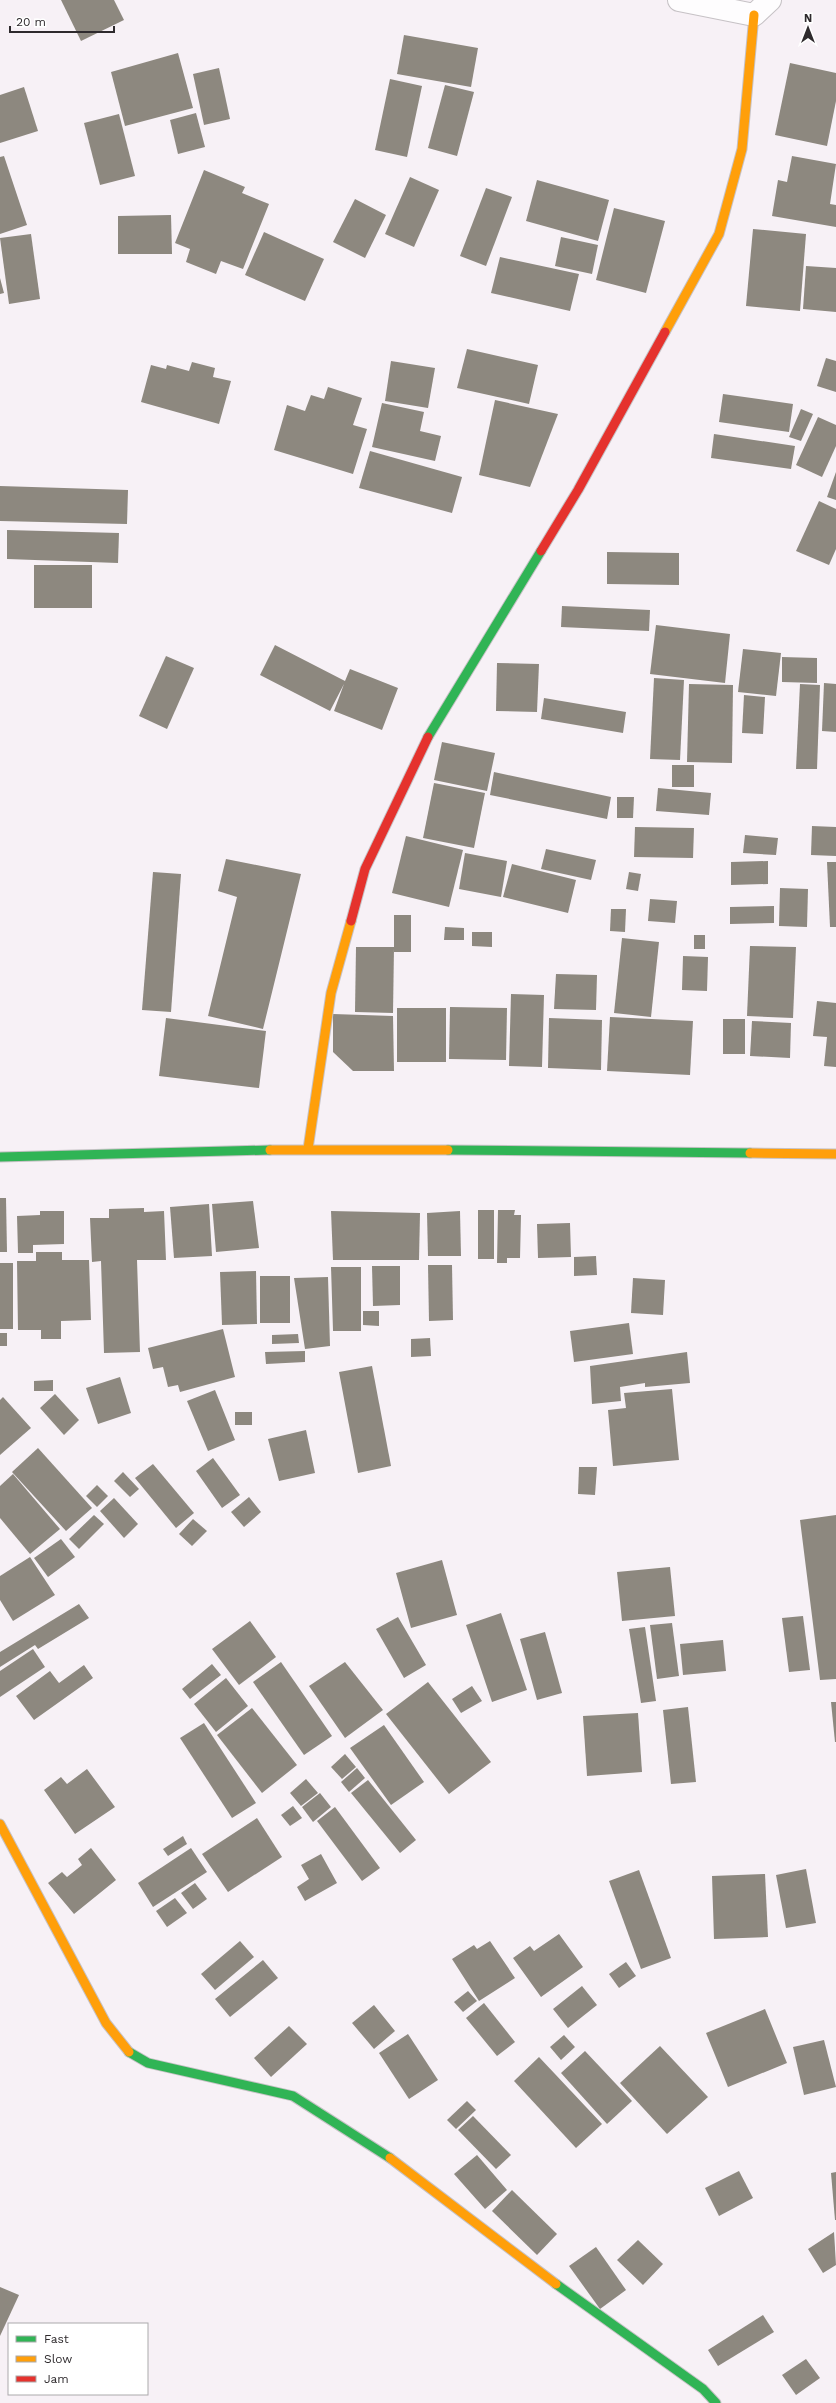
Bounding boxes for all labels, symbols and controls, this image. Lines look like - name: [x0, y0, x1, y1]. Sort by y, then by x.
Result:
- scale bar: [10, 8, 114, 34]
- north arrow: [788, 8, 828, 48]
- text: N: [804, 12, 812, 25]
- text: 20 m: [16, 15, 46, 29]
- legend: [8, 2323, 148, 2395]
- text: Fast: [44, 2332, 69, 2346]
- text: Slow: [44, 2352, 72, 2366]
- text: Jam: [44, 2372, 69, 2386]

